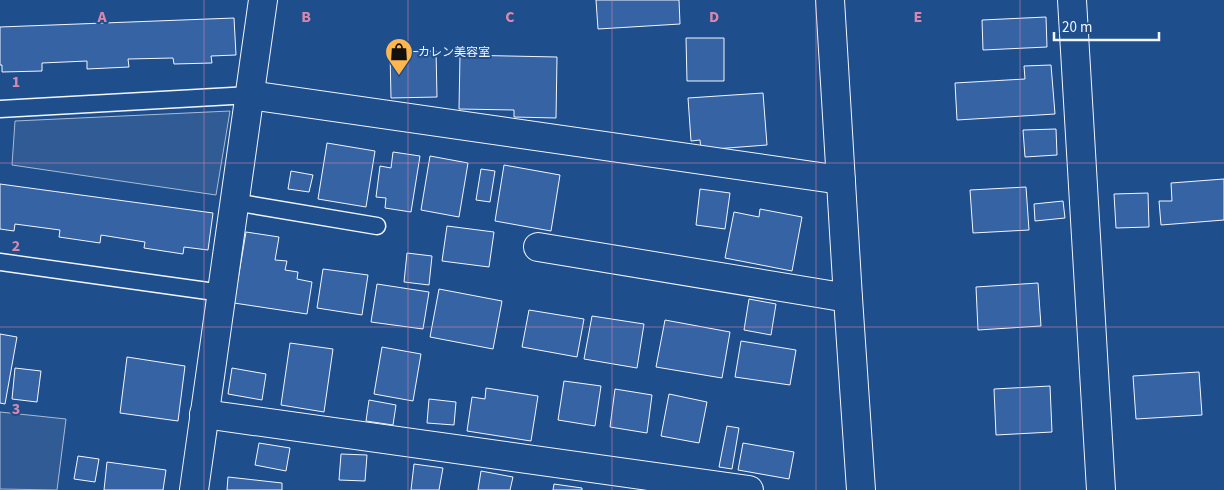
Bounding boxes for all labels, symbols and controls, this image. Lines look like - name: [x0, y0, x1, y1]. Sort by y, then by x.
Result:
- text: A: [96, 6, 107, 28]
- text: B: [301, 6, 311, 28]
- text: C: [505, 6, 515, 28]
- text: D: [709, 6, 719, 28]
- text: E: [914, 6, 922, 28]
- scale bar: [1054, 10, 1159, 42]
- text: 20 m: [1062, 17, 1092, 38]
- shop icon: カレン美容室: [384, 37, 414, 76]
- place label: カレン美容室: [418, 44, 490, 61]
- text: 1: [12, 71, 20, 93]
- text: 2: [12, 235, 20, 257]
- text: 3: [12, 398, 20, 420]

